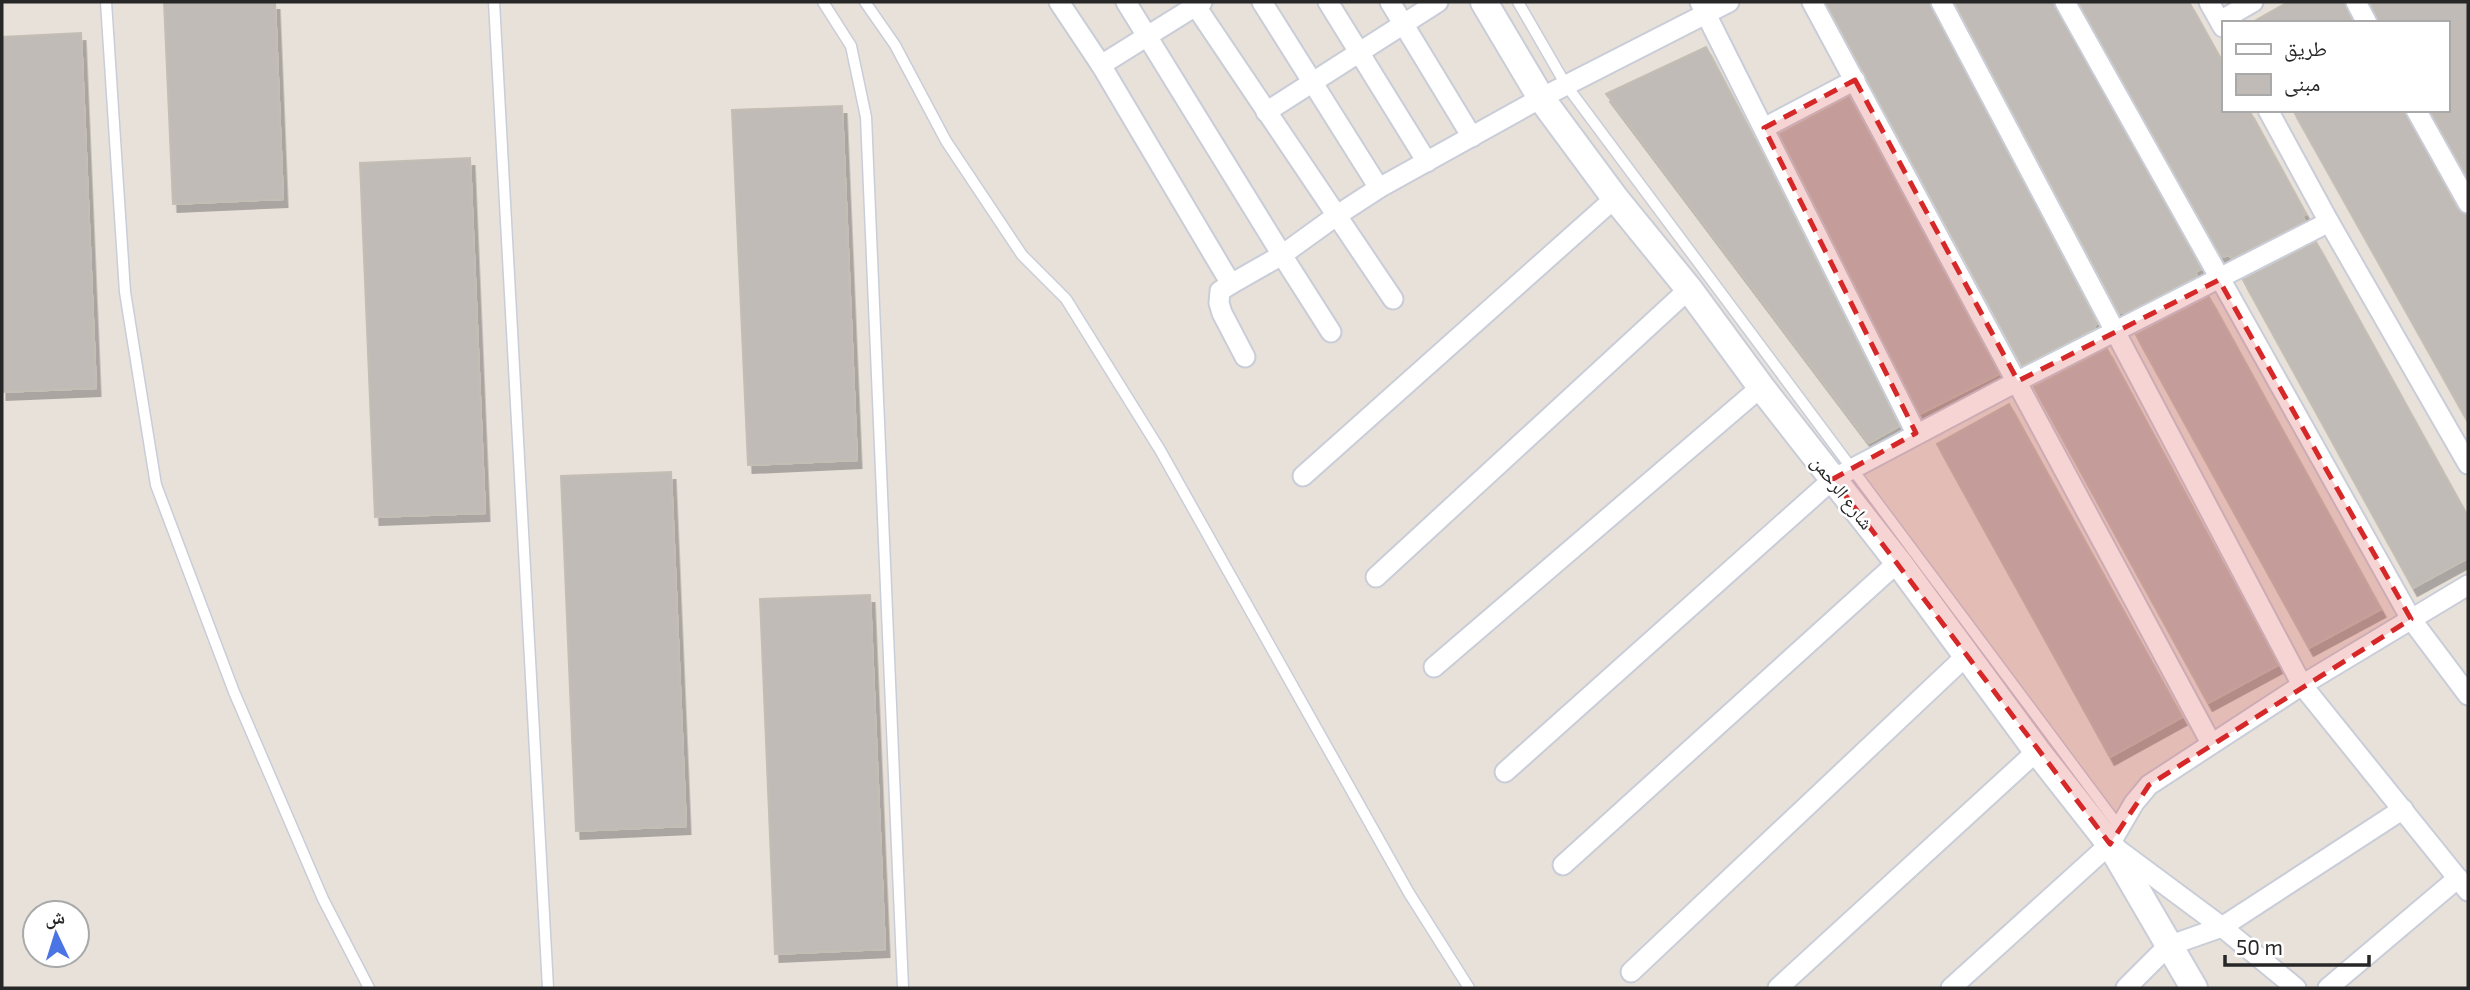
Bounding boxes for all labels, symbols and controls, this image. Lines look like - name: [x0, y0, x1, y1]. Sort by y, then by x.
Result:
- legend: [2222, 21, 2449, 112]
- text: طريق: [2284, 35, 2327, 62]
- text: مبنى: [2284, 70, 2320, 97]
- street label: شارع الرحمن: [1806, 450, 1879, 534]
- north arrow: [21, 899, 91, 969]
- text: ش: [44, 904, 66, 930]
- scale bar: [2225, 923, 2368, 967]
- text: 50 m: [2236, 934, 2283, 959]

